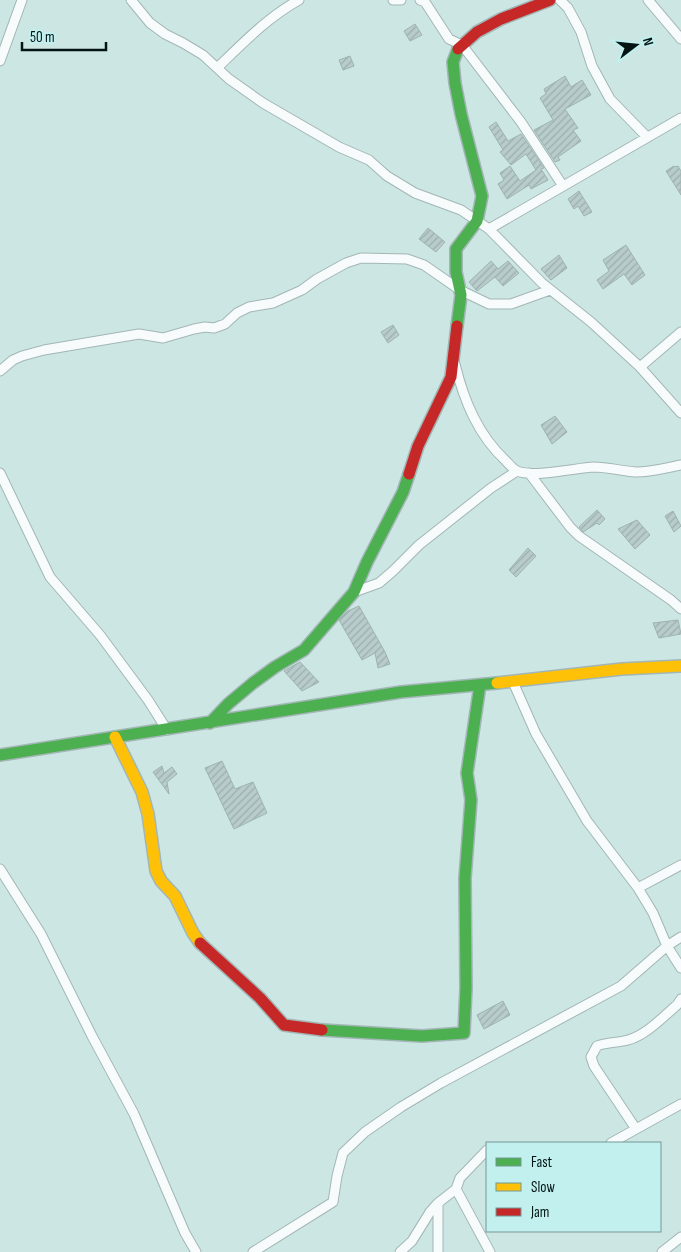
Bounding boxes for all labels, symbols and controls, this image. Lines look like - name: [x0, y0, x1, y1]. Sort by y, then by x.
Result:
- scale bar: [22, 20, 106, 52]
- north arrow: [611, 20, 661, 70]
- text: 50 m: [30, 28, 55, 47]
- text: N: [639, 36, 657, 47]
- legend: [486, 1142, 661, 1232]
- text: Fast: [531, 1153, 553, 1172]
- text: Slow: [531, 1178, 555, 1197]
- text: Jam: [530, 1203, 549, 1222]

